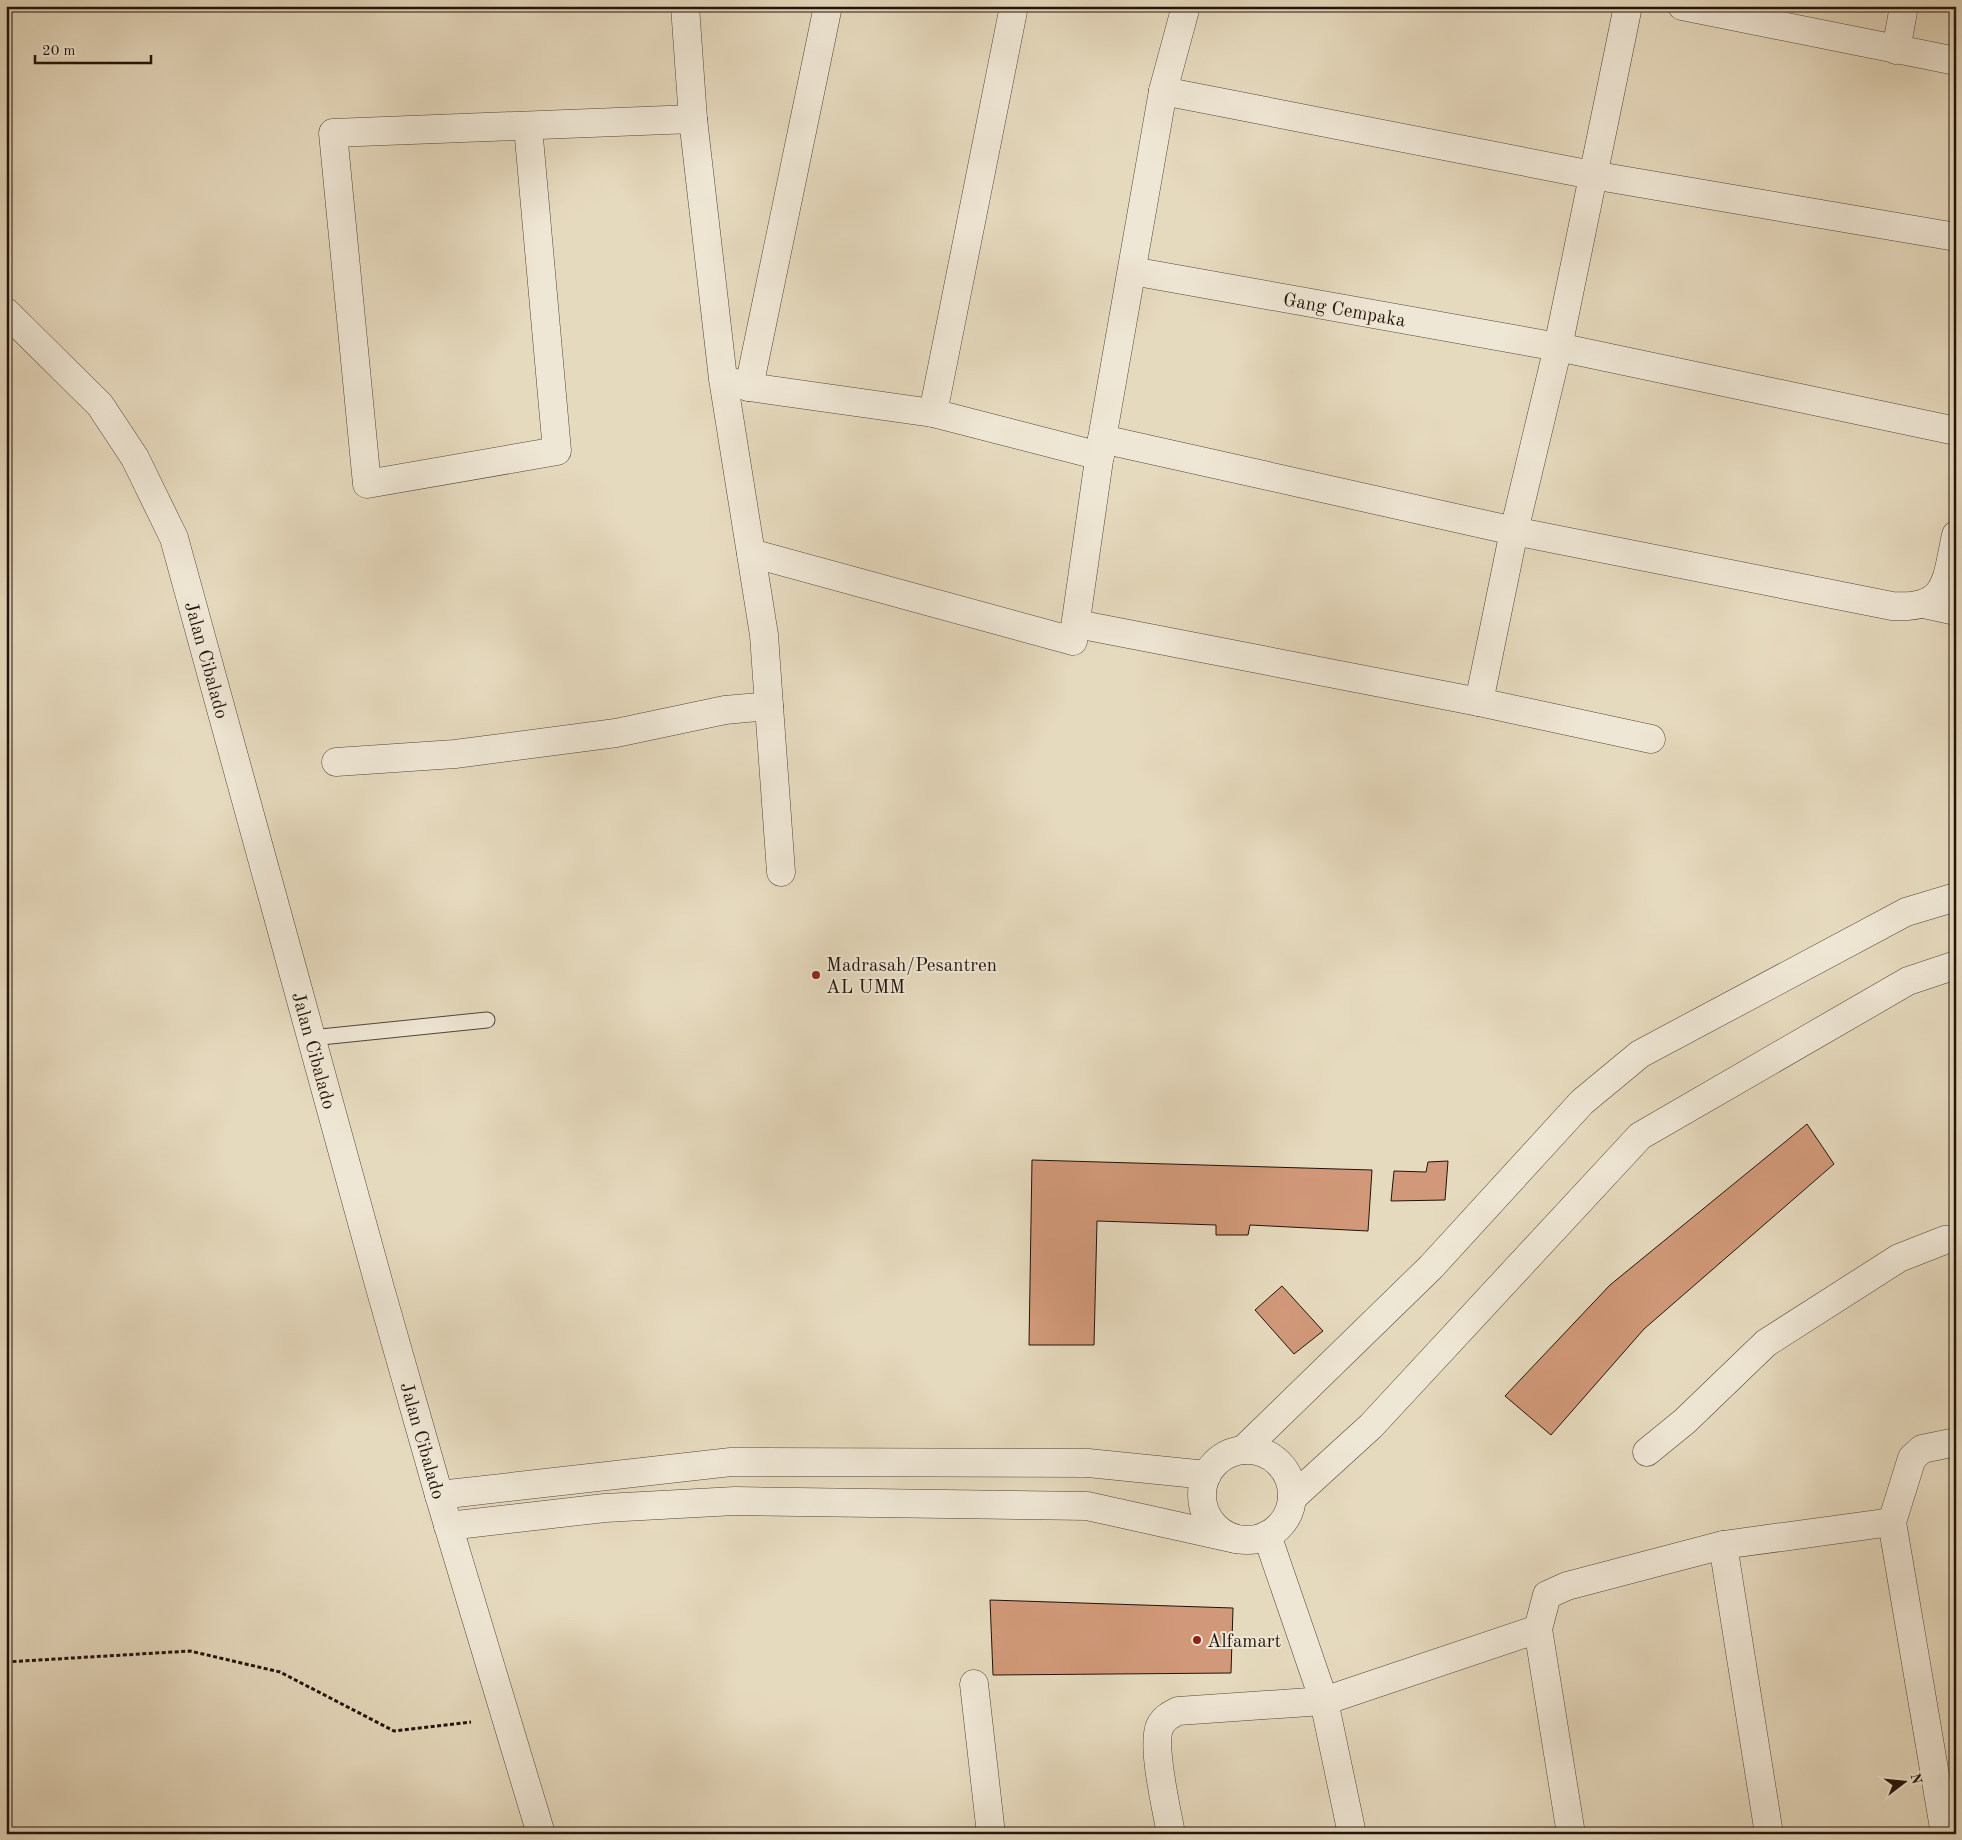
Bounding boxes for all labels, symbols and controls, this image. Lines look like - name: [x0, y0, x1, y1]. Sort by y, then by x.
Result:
- scale bar: [35, 32, 151, 64]
- text: 20 m: [42, 44, 76, 59]
- street label: Gang Cempaka: [1281, 291, 1408, 332]
- street label: Jalan Cibalado: [180, 600, 230, 721]
- place label: Madrasah/Pesantren AL UMM: [826, 957, 997, 998]
- marker: Madrasah/Pesantren AL UMM: [810, 969, 822, 981]
- street label: Jalan Cibalado: [287, 990, 337, 1112]
- street label: Jalan Cibalado: [395, 1380, 447, 1502]
- place label: Alfamart: [1207, 1633, 1281, 1652]
- marker: Alfamart: [1191, 1634, 1203, 1646]
- north arrow: [1880, 1758, 1930, 1808]
- text: N: [1907, 1772, 1924, 1786]

